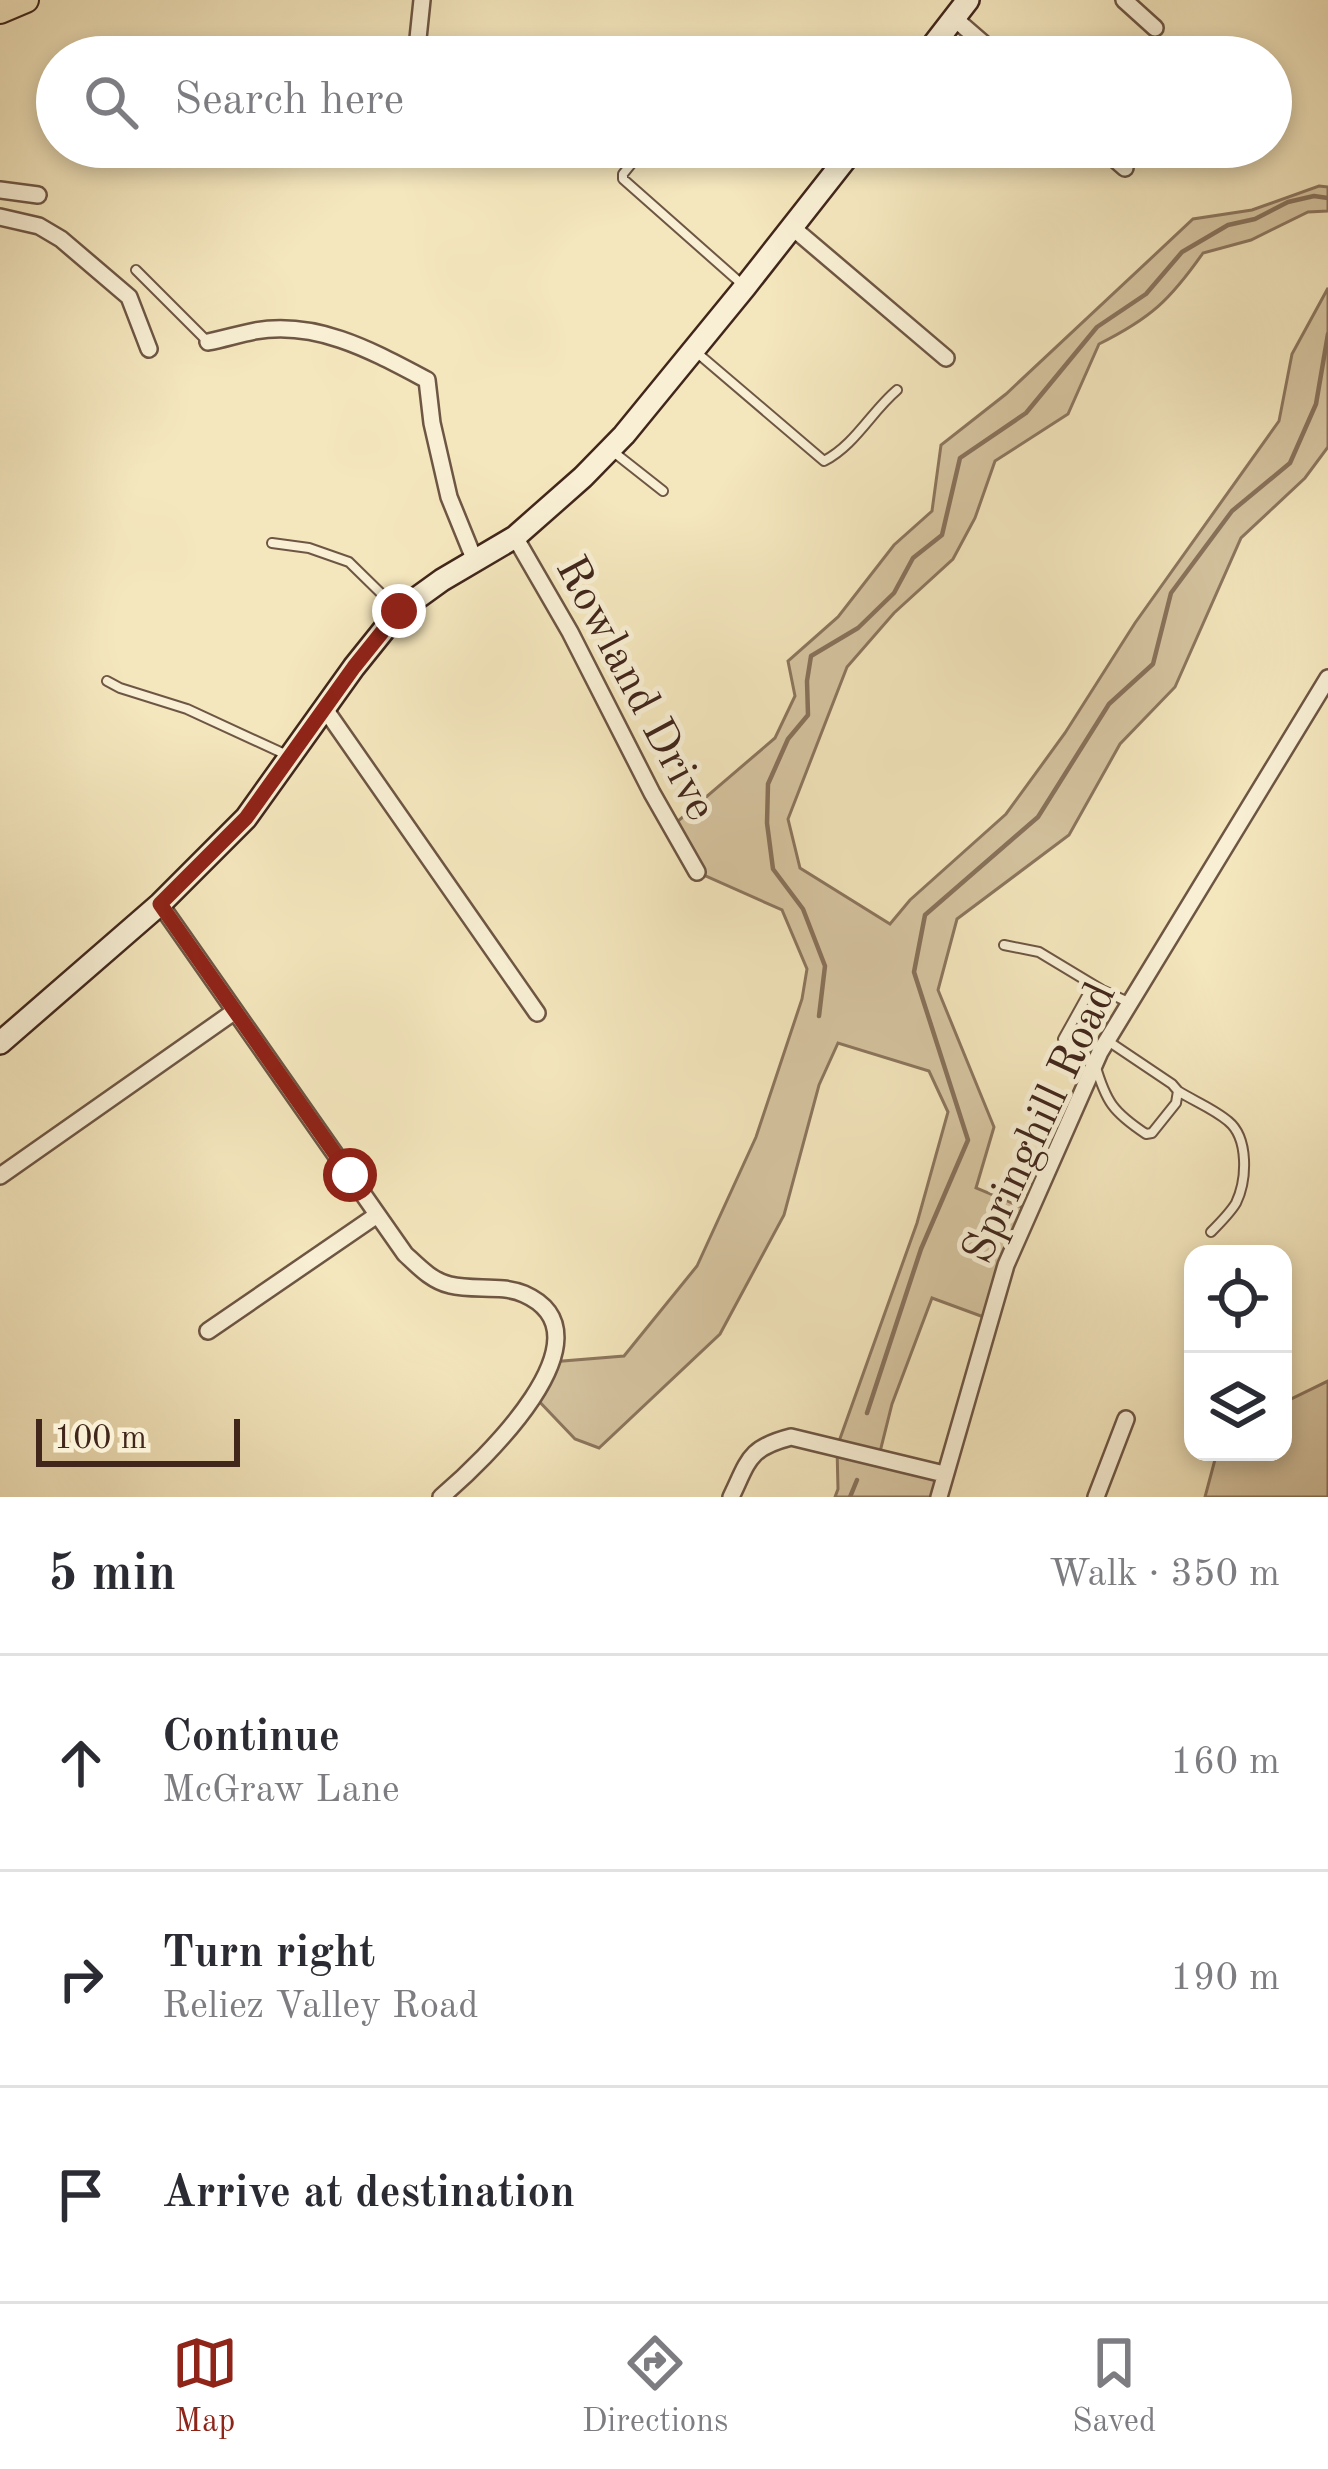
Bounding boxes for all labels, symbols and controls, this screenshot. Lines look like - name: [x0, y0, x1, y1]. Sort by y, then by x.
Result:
- search box: [36, 36, 1292, 168]
- icon: search: [78, 69, 144, 135]
- text: Search here: [174, 79, 404, 124]
- street label: Rowland Drive: [546, 550, 722, 828]
- route end: [372, 584, 426, 638]
- street label: Springhill Road: [956, 977, 1126, 1271]
- route start: [323, 1148, 377, 1202]
- map controls: [1184, 1245, 1292, 1461]
- button: locate: [1184, 1245, 1292, 1353]
- button: layers: [1184, 1353, 1292, 1461]
- scale bar: [36, 1413, 240, 1466]
- text: 100 m: [54, 1423, 147, 1456]
- text: 5 min: [48, 1550, 176, 1601]
- text: Walk · 350 m: [1049, 1555, 1280, 1594]
- text: Continue: [162, 1716, 340, 1761]
- icon: ahead: [48, 1730, 114, 1796]
- text: 160 m: [1170, 1743, 1280, 1782]
- text: McGraw Lane: [162, 1771, 400, 1810]
- text: Turn right: [162, 1932, 375, 1977]
- icon: right: [48, 1946, 114, 2012]
- text: 190 m: [1170, 1959, 1280, 1998]
- text: Reliez Valley Road: [162, 1987, 479, 2026]
- icon: arrive: [48, 2162, 114, 2228]
- text: Arrive at destination: [162, 2172, 575, 2217]
- tab: Map: [172, 2330, 238, 2443]
- tab: Directions: [582, 2330, 728, 2443]
- tab: Saved: [1072, 2330, 1156, 2443]

